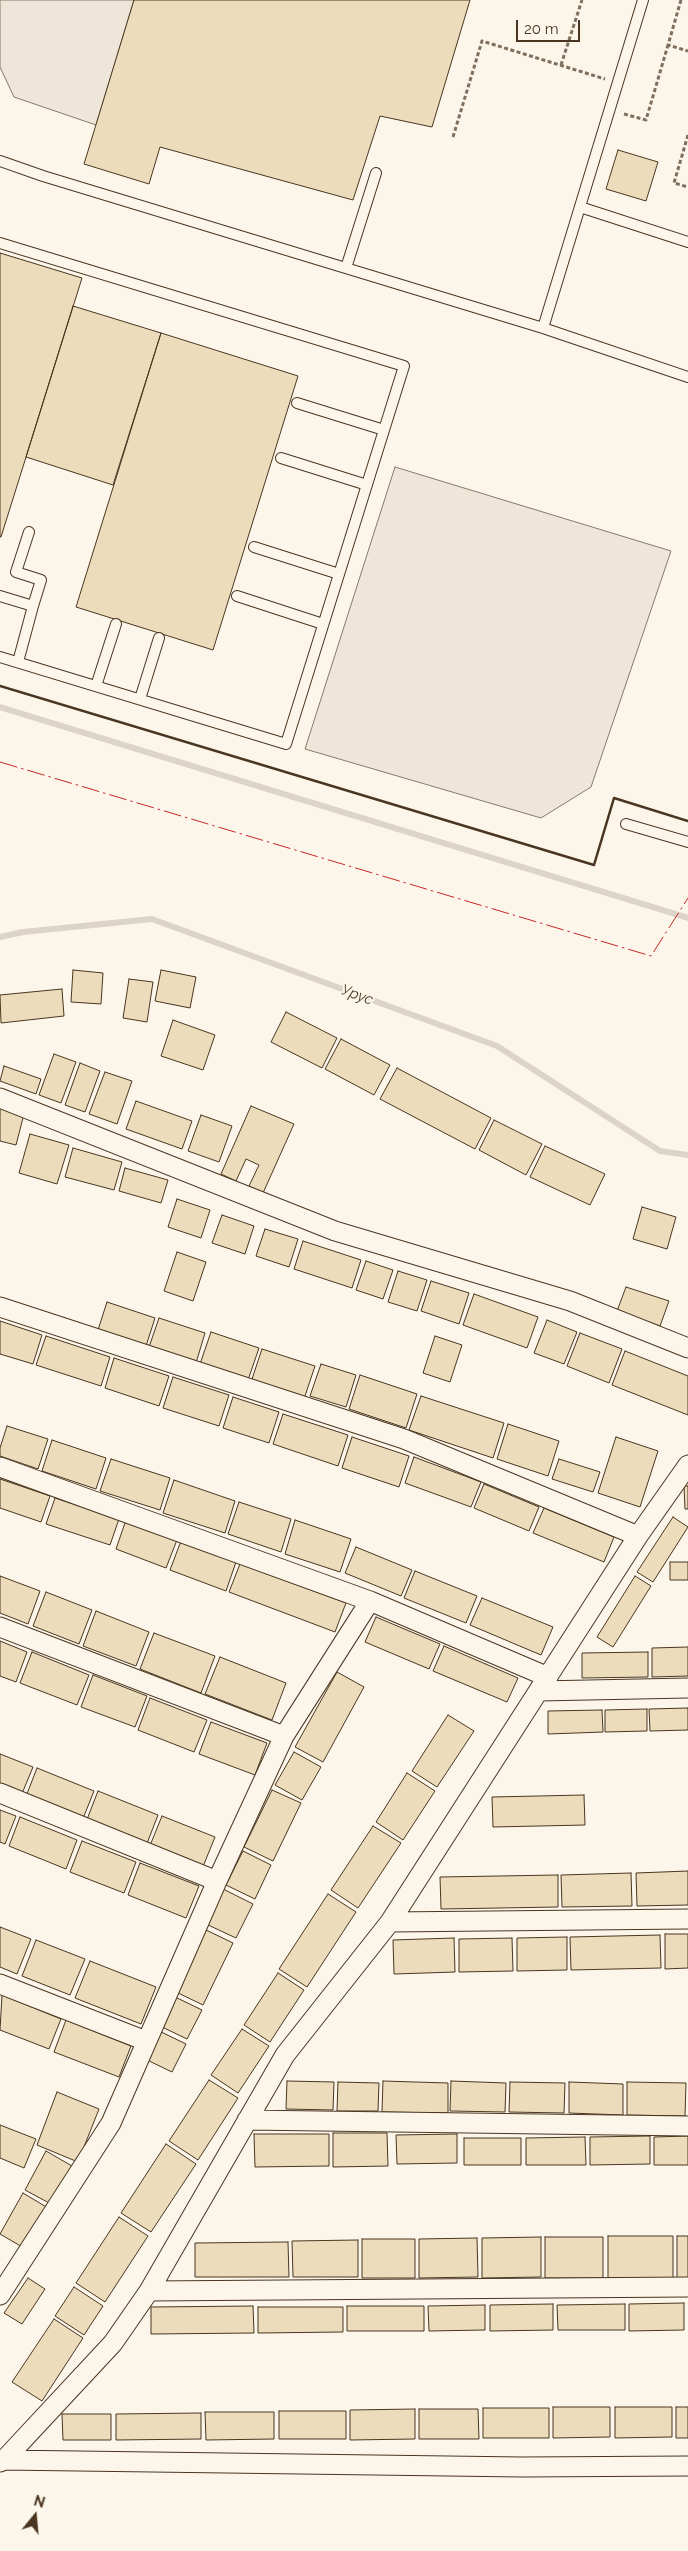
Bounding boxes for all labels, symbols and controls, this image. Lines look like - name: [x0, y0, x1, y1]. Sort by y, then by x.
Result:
- scale bar: [518, 10, 582, 42]
- text: 20 m: [524, 20, 559, 38]
- water label: Урус: [338, 981, 376, 1009]
- north arrow: [10, 2491, 60, 2541]
- text: N: [32, 2492, 47, 2511]

